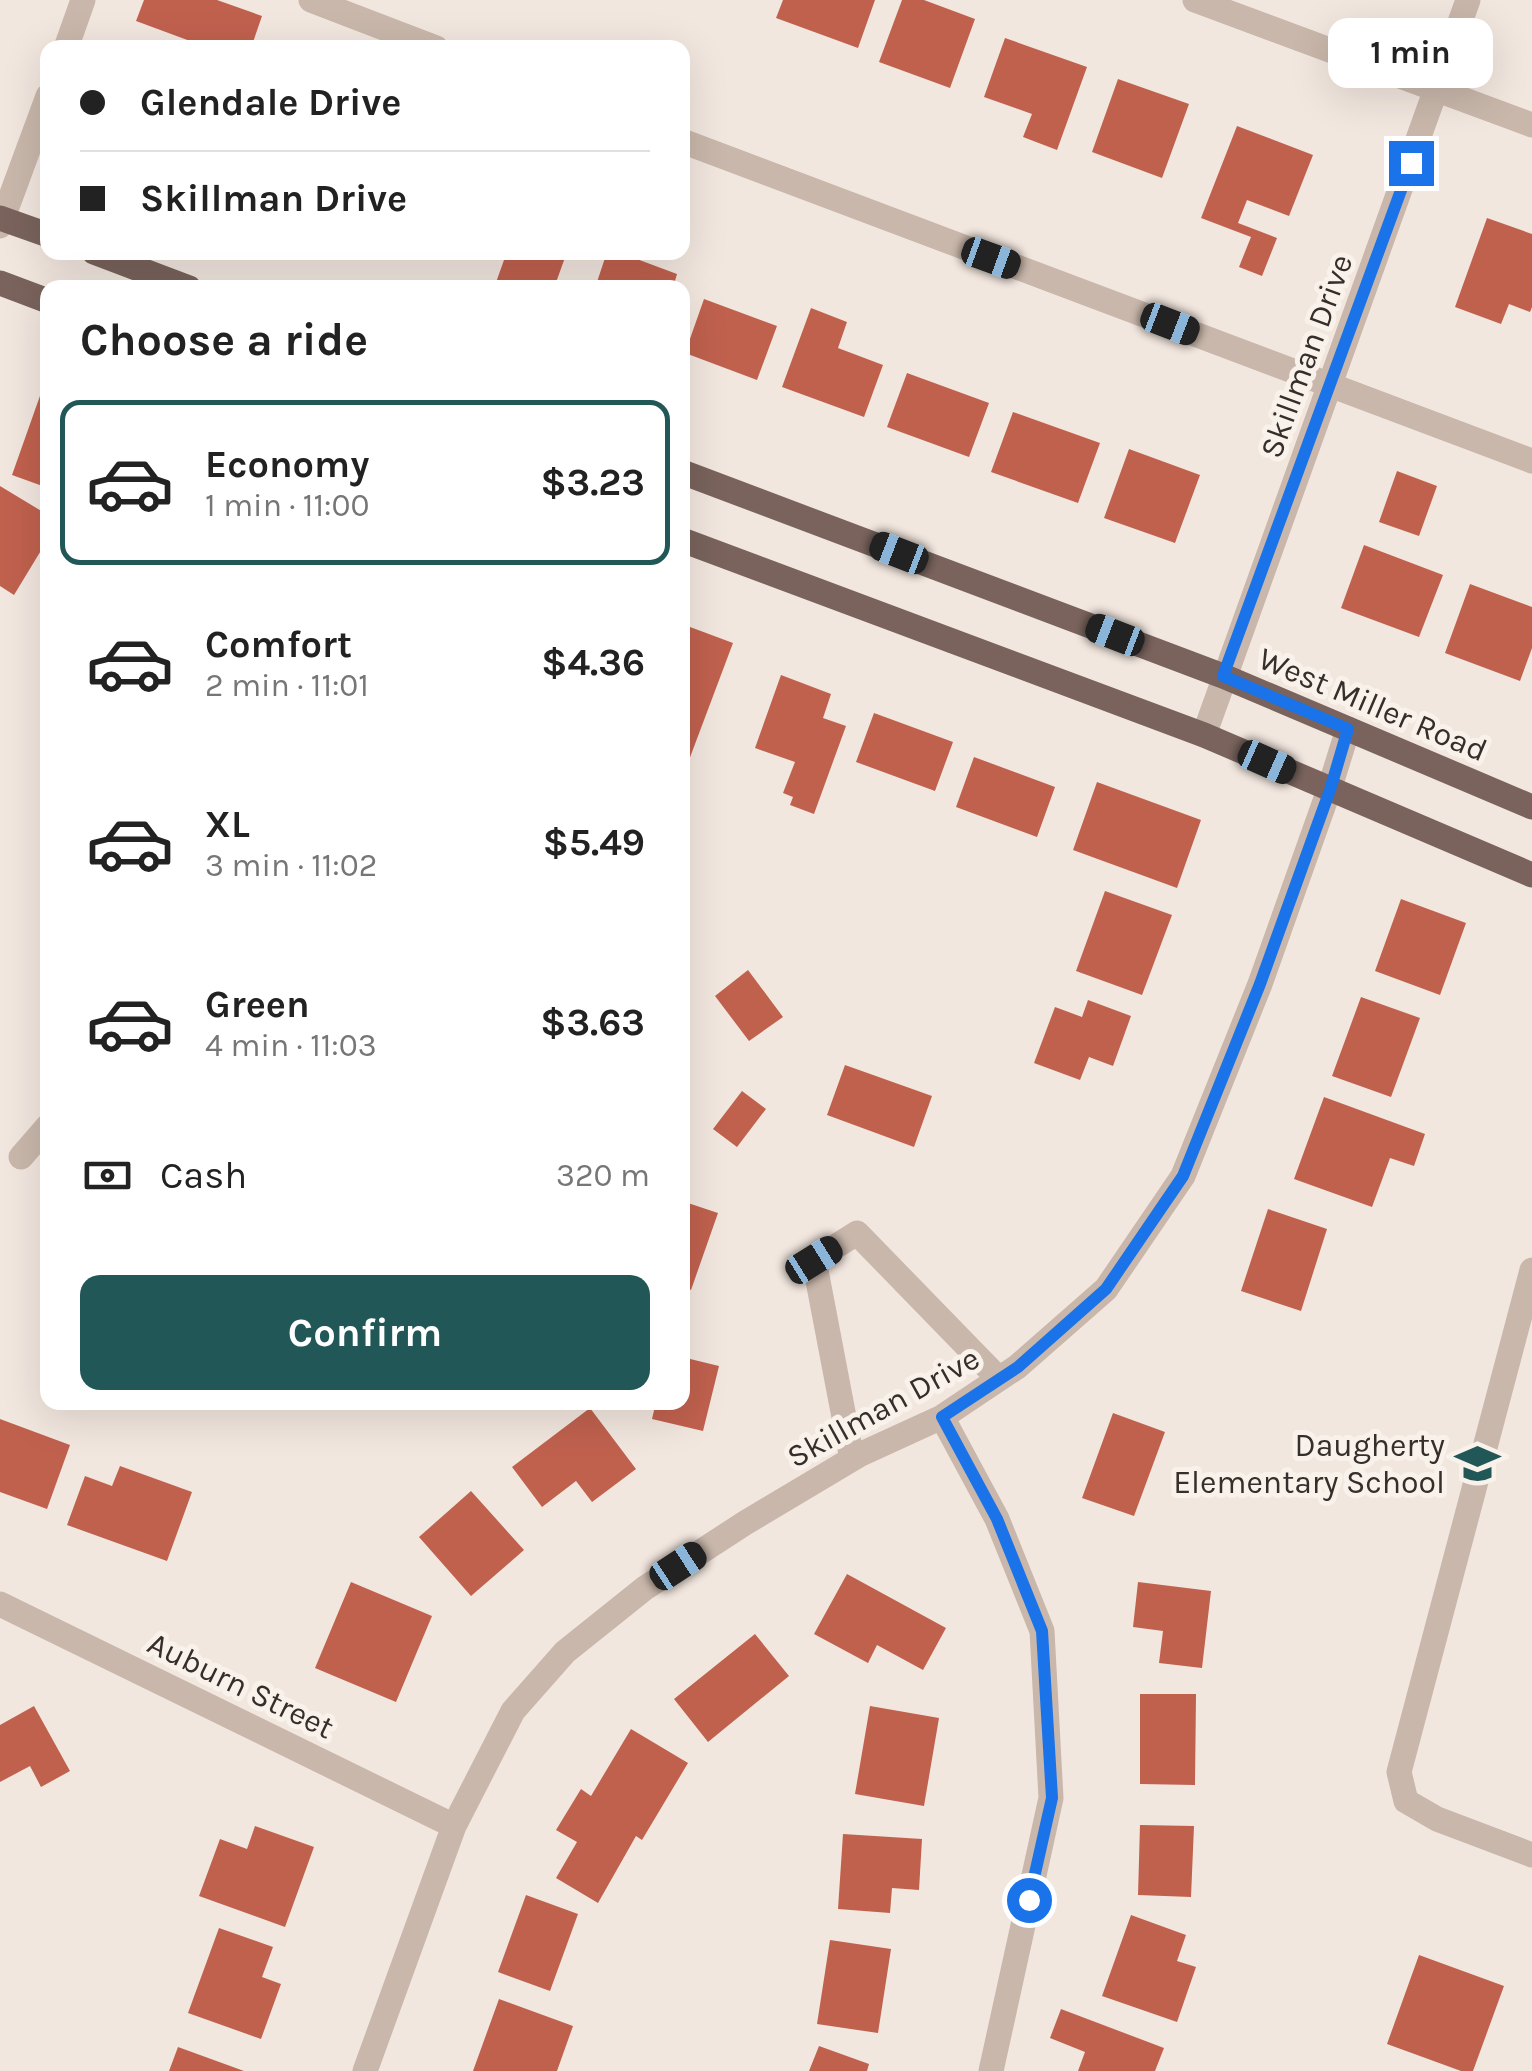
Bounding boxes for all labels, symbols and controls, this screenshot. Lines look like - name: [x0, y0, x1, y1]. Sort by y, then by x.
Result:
- callout: 1 min: [1328, 18, 1494, 88]
- text: 1 min: [1370, 34, 1451, 71]
- text: Glendale Drive: [140, 80, 401, 125]
- route end: [1389, 141, 1434, 186]
- text: Skillman Drive: [140, 176, 407, 221]
- car: [958, 234, 1024, 282]
- street label: Skillman Drive: [1252, 249, 1360, 463]
- car: [1137, 299, 1203, 349]
- text: Choose a ride: [80, 314, 368, 366]
- icon: car: [85, 438, 175, 528]
- text: Economy: [205, 442, 369, 487]
- text: $3.23: [540, 460, 645, 505]
- text: 1 min · 11:00: [205, 487, 369, 524]
- car: [866, 528, 932, 578]
- car: [1082, 610, 1148, 660]
- icon: car: [85, 618, 175, 708]
- text: Comfort: [205, 622, 352, 667]
- text: $4.36: [541, 640, 645, 685]
- street label: West Miller Road: [1253, 640, 1492, 769]
- text: 2 min · 11:01: [205, 667, 369, 704]
- car: [1233, 736, 1301, 788]
- icon: car: [85, 798, 175, 888]
- text: XL: [205, 802, 250, 847]
- text: $5.49: [543, 820, 645, 865]
- text: 3 min · 11:02: [205, 847, 377, 884]
- icon: car: [85, 978, 175, 1068]
- text: Green: [205, 982, 310, 1027]
- text: $3.63: [540, 1000, 645, 1045]
- text: 4 min · 11:03: [205, 1027, 377, 1064]
- icon: cash: [80, 1148, 135, 1203]
- text: Cash: [160, 1153, 247, 1198]
- text: 320 m: [556, 1157, 650, 1194]
- car: [781, 1231, 847, 1289]
- button: Confirm: [80, 1275, 650, 1390]
- street label: Skillman Drive: [781, 1339, 986, 1476]
- place label: Daugherty Elementary School: [1173, 1427, 1445, 1501]
- school or university icon: Daugherty Elementary School: [1454, 1439, 1502, 1487]
- car: [645, 1537, 711, 1595]
- street label: Auburn Street: [142, 1624, 340, 1746]
- route start: [1007, 1878, 1052, 1923]

